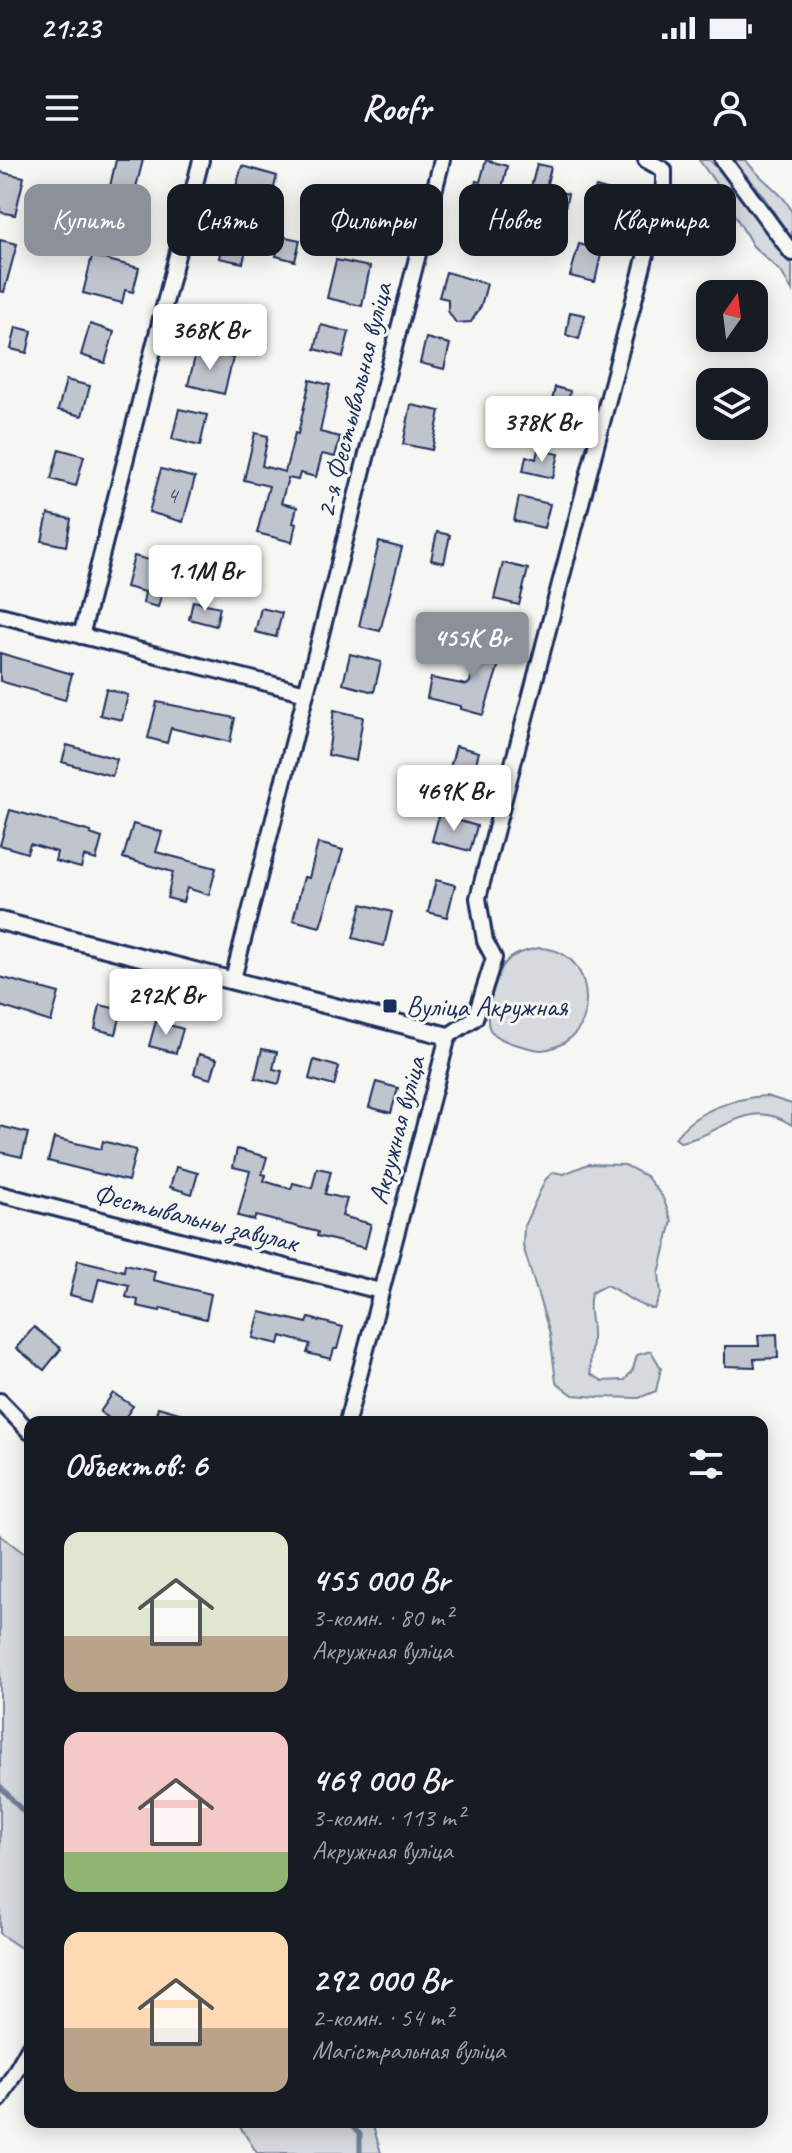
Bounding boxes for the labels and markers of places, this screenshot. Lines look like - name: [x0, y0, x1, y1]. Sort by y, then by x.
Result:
- pin: 368K Br: [136, 304, 284, 372]
- pin: 378K Br: [468, 396, 616, 464]
- pin: 1.1M Br: [131, 545, 279, 613]
- pin: 455K Br: [398, 612, 546, 680]
- pin: 469K Br: [380, 765, 528, 833]
- pin: 292K Br: [92, 969, 240, 1037]
- place label: Вуліца Акружная: [406, 989, 568, 1024]
- marker: Вуліца Акружная: [381, 997, 399, 1015]

